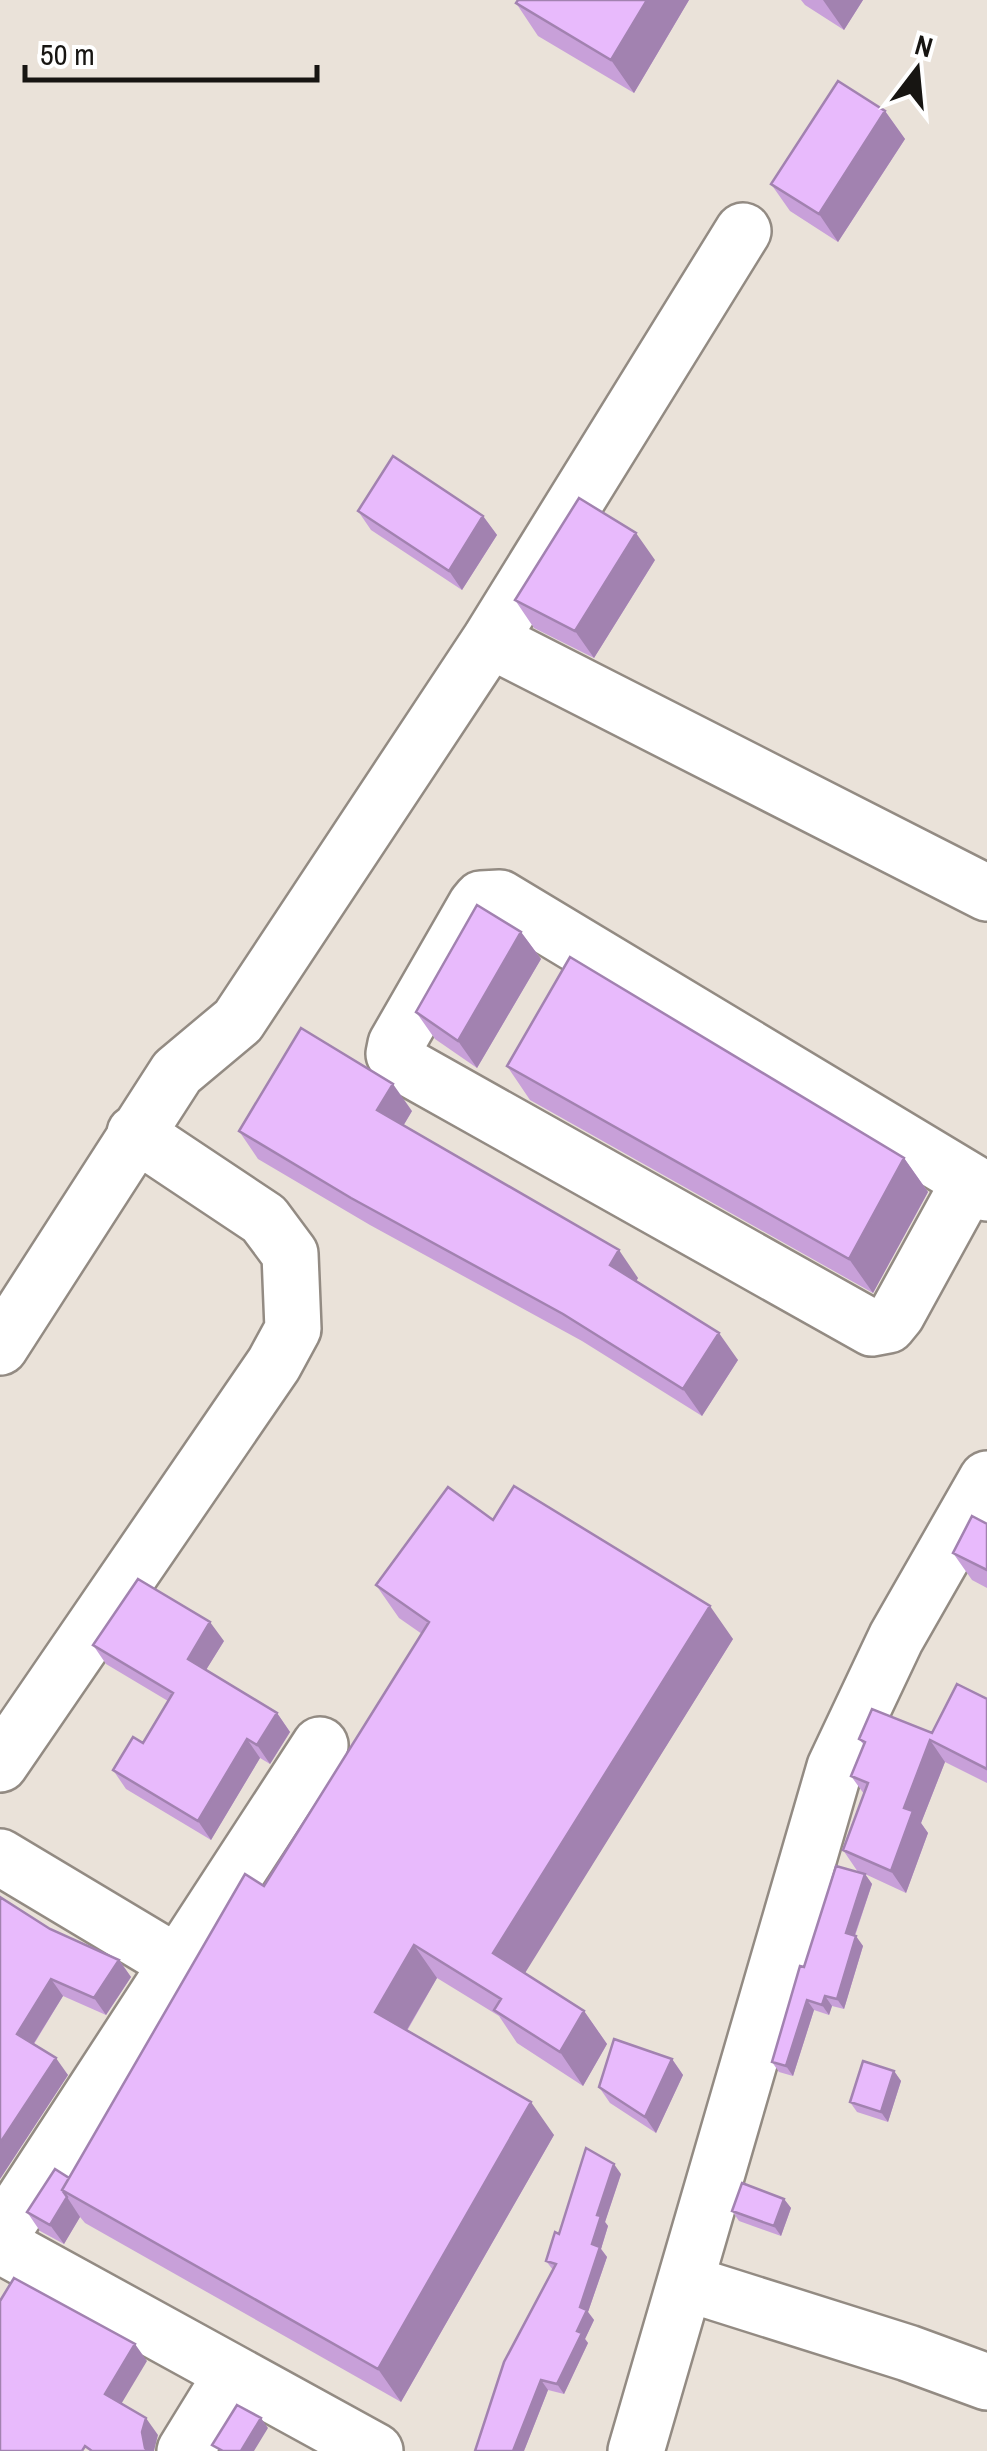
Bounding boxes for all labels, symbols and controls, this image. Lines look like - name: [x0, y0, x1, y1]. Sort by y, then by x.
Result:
- scale bar: [25, 20, 318, 82]
- north arrow: [867, 20, 967, 120]
- text: N: [911, 25, 937, 67]
- text: 50 m: [40, 34, 95, 74]

